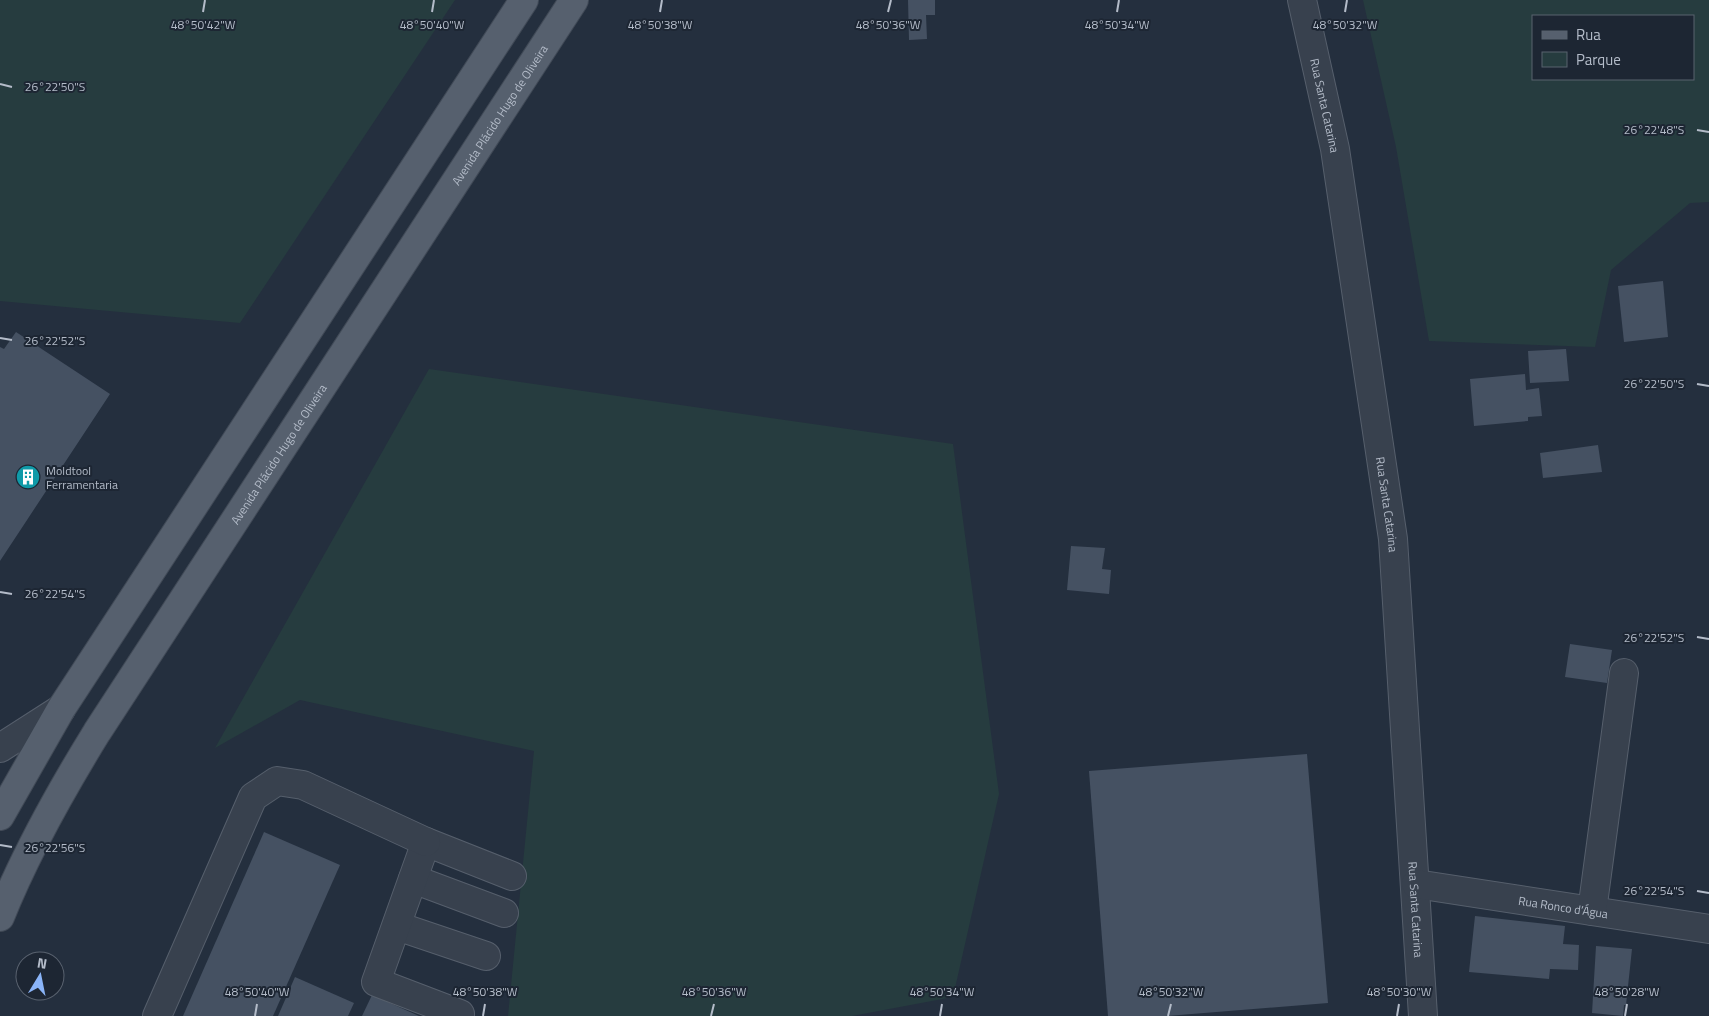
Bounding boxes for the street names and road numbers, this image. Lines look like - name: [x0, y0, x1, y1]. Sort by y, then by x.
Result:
- street label: Avenida Plácido Hugo de Oliveira: [446, 41, 552, 189]
- street label: Rua Santa Catarina: [1306, 56, 1345, 154]
- street label: Avenida Plácido Hugo de Oliveira: [225, 380, 331, 528]
- street label: Rua Santa Catarina: [1371, 455, 1403, 553]
- street label: Rua Santa Catarina: [1404, 861, 1429, 958]
- street label: Rua Ronco d’Água: [1517, 890, 1609, 923]

